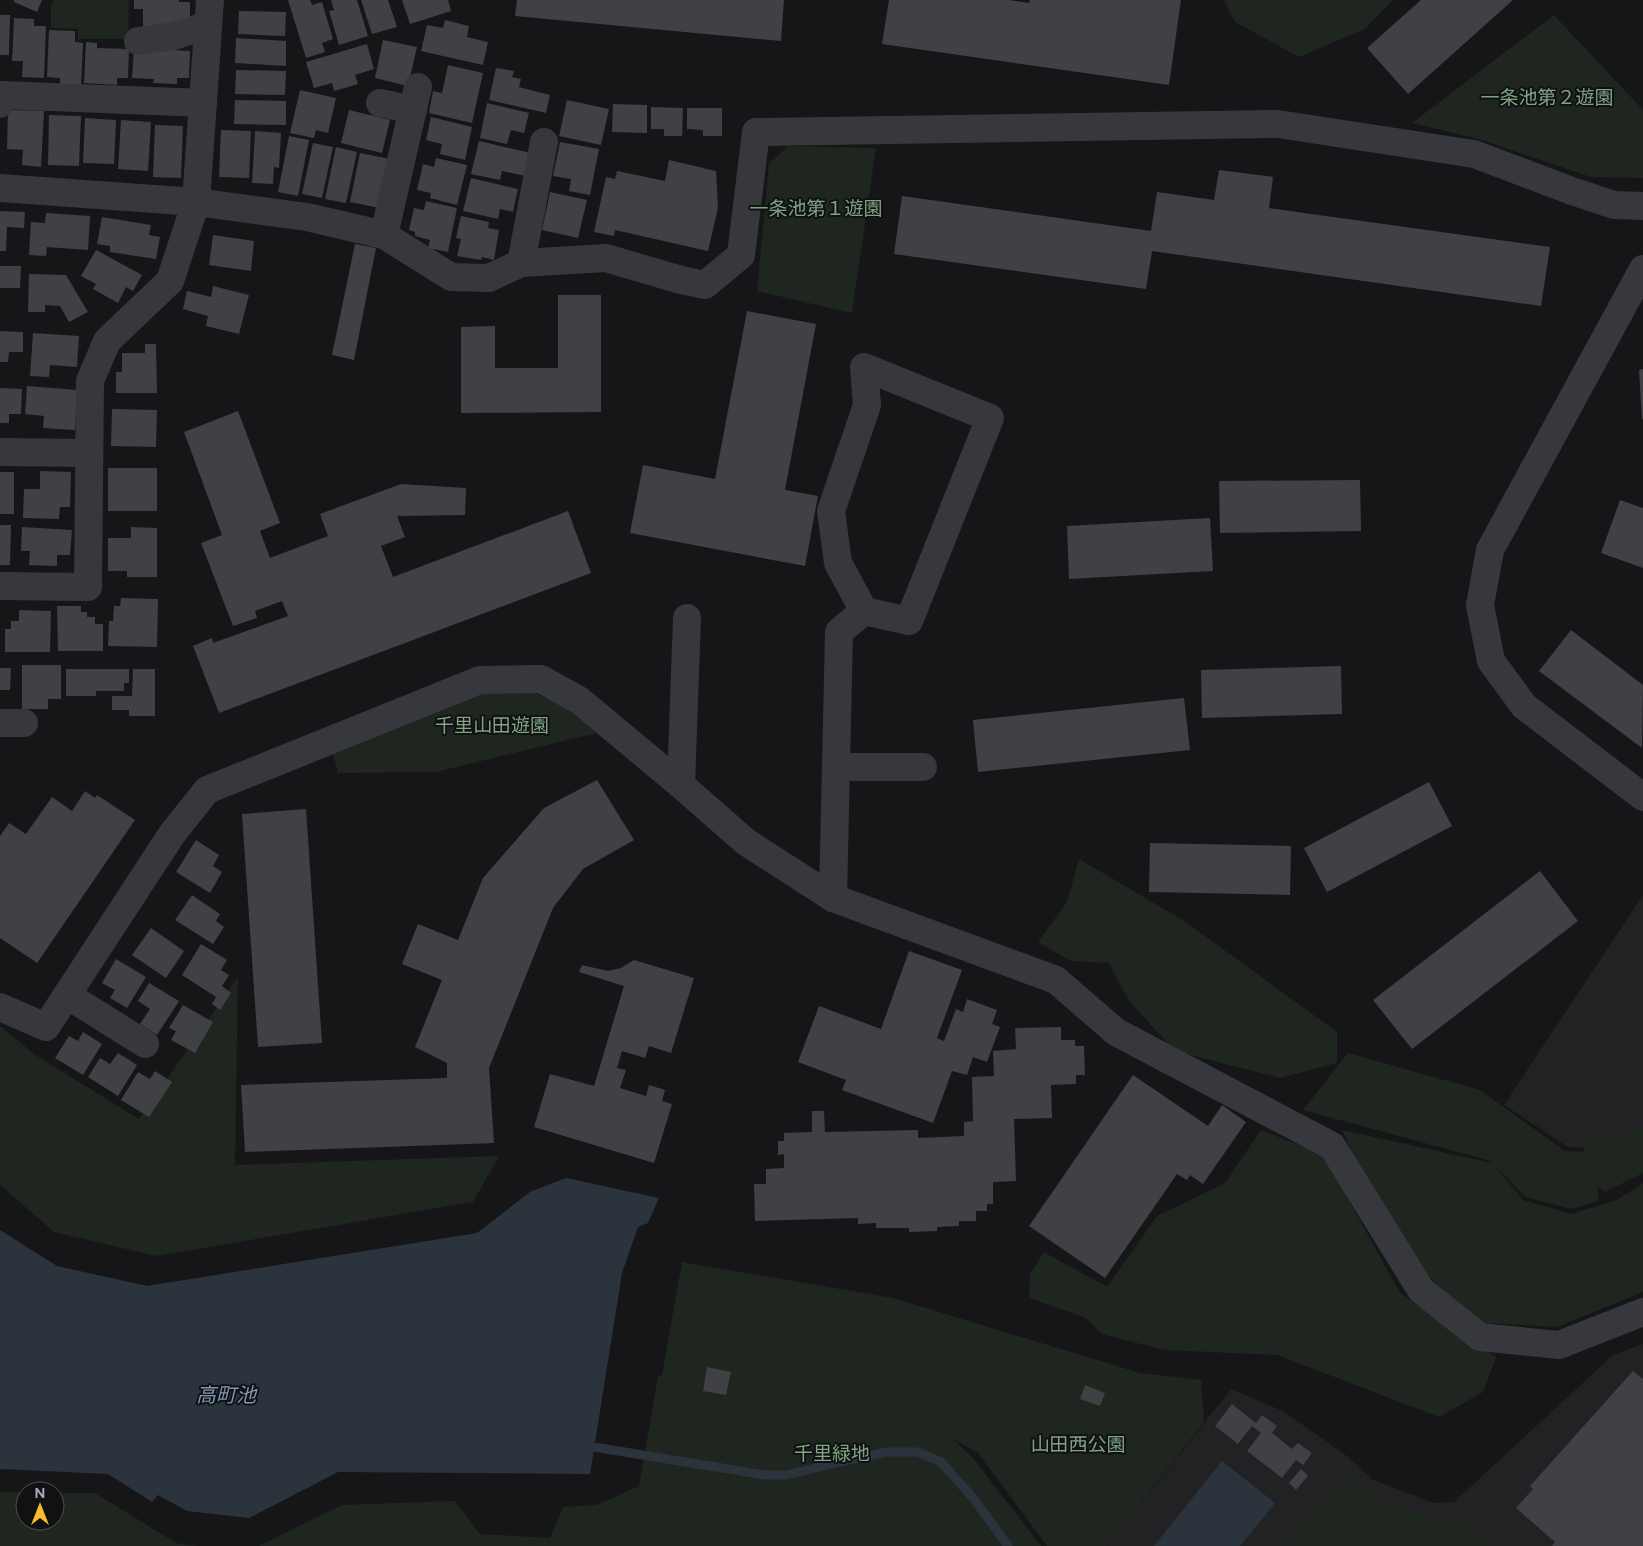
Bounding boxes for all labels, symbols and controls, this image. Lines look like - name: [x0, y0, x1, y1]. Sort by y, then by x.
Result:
- park label: 一条池第２遊園: [1480, 86, 1614, 109]
- park label: 一条池第１遊園: [749, 197, 883, 220]
- park label: 千里山田遊園: [435, 714, 549, 737]
- water label: 高町池: [196, 1383, 258, 1407]
- park label: 山田西公園: [1030, 1433, 1126, 1456]
- park label: 千里緑地: [794, 1442, 870, 1465]
- north arrow: [15, 1481, 65, 1531]
- text: N: [35, 1485, 45, 1502]

